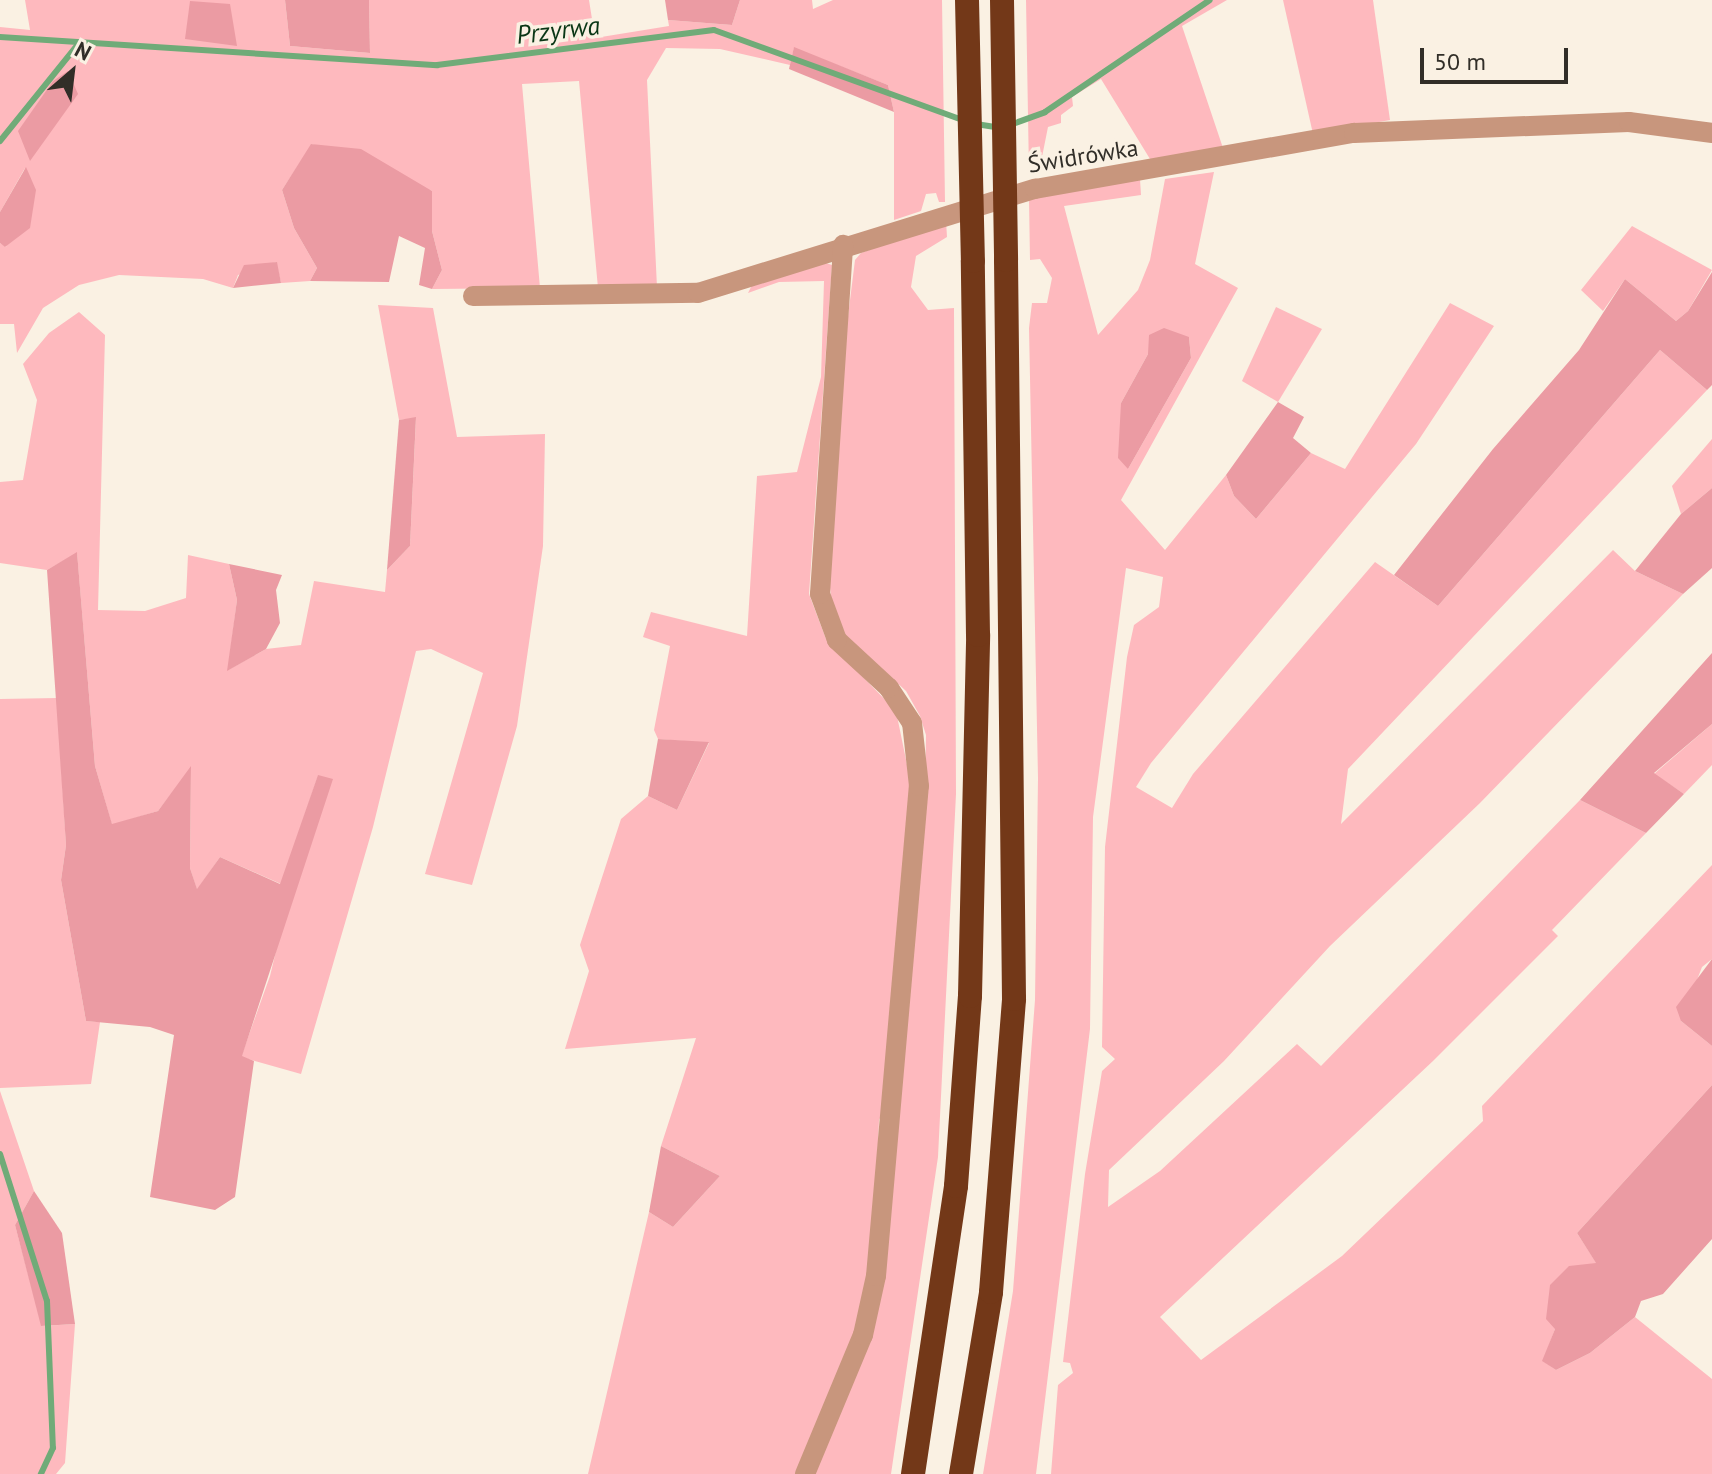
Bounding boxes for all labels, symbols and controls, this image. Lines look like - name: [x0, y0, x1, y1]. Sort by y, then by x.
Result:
- water label: Przyrwa: [514, 9, 602, 51]
- north arrow: [32, 32, 112, 112]
- scale bar: [1424, 32, 1572, 82]
- text: N: [70, 35, 96, 67]
- text: 50 m: [1434, 46, 1486, 77]
- street label: Świdrówka: [1026, 133, 1140, 179]

